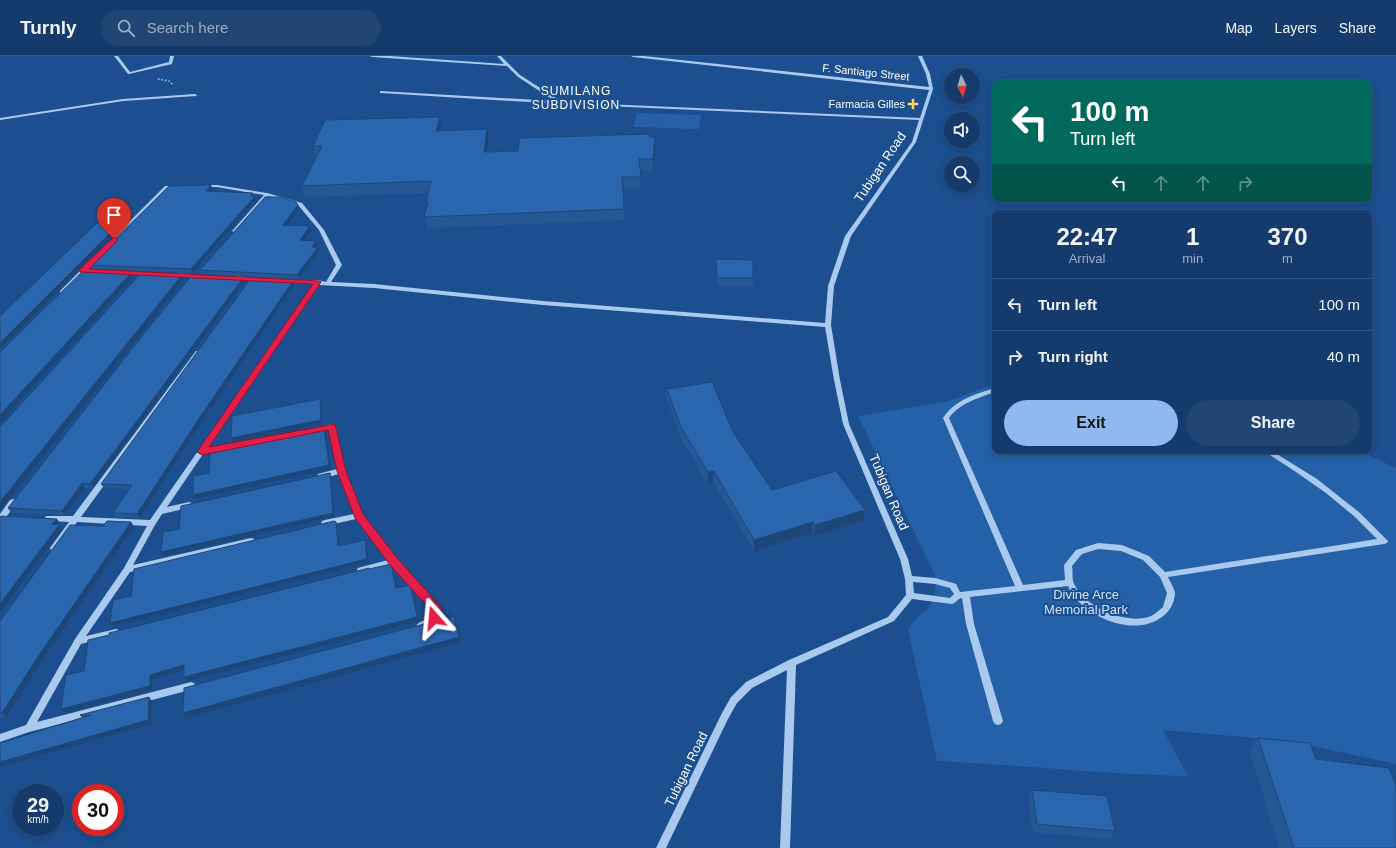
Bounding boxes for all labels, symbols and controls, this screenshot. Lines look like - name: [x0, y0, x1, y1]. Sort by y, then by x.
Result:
- search box: [101, 10, 381, 46]
- text: Turnly: [20, 17, 77, 38]
- icon: search: [115, 17, 137, 39]
- text: Search here: [147, 19, 228, 36]
- text: Map: [1225, 20, 1253, 36]
- text: Layers: [1275, 20, 1317, 36]
- text: Share: [1339, 20, 1376, 36]
- street label: F. Santiago Street: [822, 61, 910, 83]
- north arrow: [944, 68, 980, 104]
- map controls: [944, 68, 980, 192]
- district label: SUMILANG SUBDIVISION: [532, 84, 620, 112]
- icon: left: [1004, 96, 1056, 148]
- text: 100 m: [1070, 96, 1149, 127]
- place label: Farmacia Gilles: [829, 98, 905, 110]
- marker: Farmacia Gilles: [908, 99, 918, 109]
- button: sound: [944, 112, 980, 148]
- street label: Tubigan Road: [851, 129, 909, 205]
- text: Turn left: [1070, 129, 1135, 149]
- button: search: [944, 156, 980, 192]
- icon: left: [1108, 172, 1130, 194]
- icon: ahead: [1150, 172, 1172, 194]
- icon: ahead: [1192, 172, 1214, 194]
- icon: right: [1234, 172, 1256, 194]
- pin: [97, 198, 131, 239]
- icon: arrive: [103, 204, 125, 226]
- text: 22:47: [1056, 223, 1118, 250]
- text: 1: [1186, 223, 1199, 250]
- text: 370: [1268, 223, 1308, 250]
- text: Arrival: [1069, 251, 1106, 266]
- text: min: [1182, 251, 1203, 266]
- text: m: [1282, 251, 1293, 266]
- icon: left: [1004, 294, 1026, 316]
- text: Turn left: [1038, 296, 1097, 313]
- text: 100 m: [1318, 296, 1360, 313]
- icon: right: [1004, 346, 1026, 368]
- text: Turn right: [1038, 348, 1108, 365]
- text: 40 m: [1327, 348, 1360, 365]
- button: Exit: [1004, 400, 1178, 446]
- button: Share: [1186, 400, 1360, 446]
- street label: Tubigan Road: [866, 452, 912, 532]
- park label: Divine Arce Memorial Park: [1044, 587, 1128, 617]
- position arrow: [413, 597, 455, 639]
- street label: Tubigan Road: [661, 729, 711, 809]
- speed limit sign: 30: [72, 784, 124, 836]
- text: 29: [27, 794, 49, 816]
- text: km/h: [27, 814, 49, 825]

